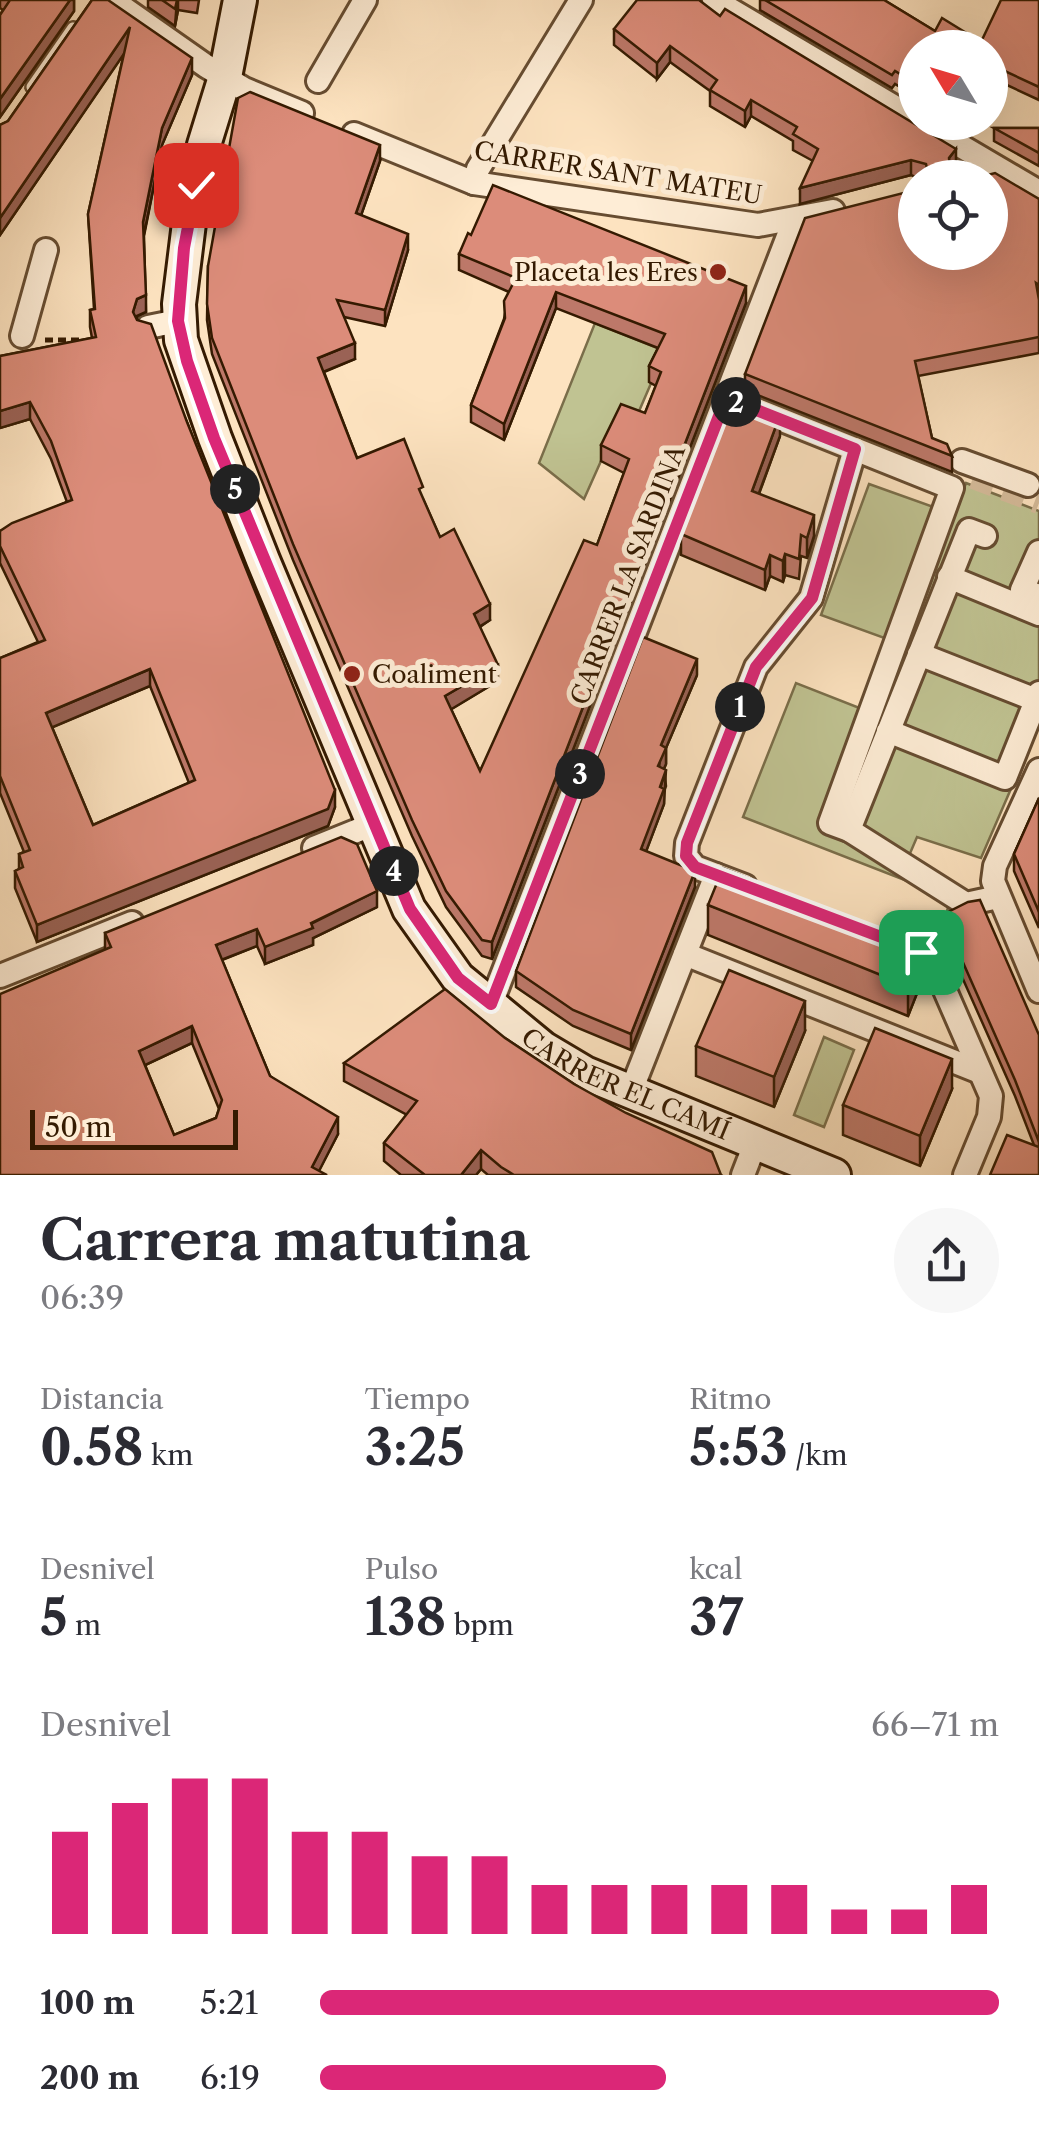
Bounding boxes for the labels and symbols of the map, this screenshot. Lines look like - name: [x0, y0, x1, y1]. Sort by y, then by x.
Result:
- north arrow: [898, 30, 1008, 140]
- street label: CARRER SANT MATEU: [472, 135, 764, 211]
- pin: [154, 143, 239, 228]
- place label: Placeta les Eres: [514, 257, 698, 288]
- marker: Placeta les Eres: [707, 261, 729, 283]
- pin: 2: [711, 377, 761, 427]
- street label: CARRER LA SARDINA: [564, 440, 692, 709]
- pin: 5: [210, 464, 260, 514]
- place label: Coaliment: [372, 659, 497, 690]
- marker: Coaliment: [341, 663, 363, 685]
- pin: 1: [715, 682, 765, 732]
- pin: 3: [555, 749, 605, 799]
- pin: 4: [369, 846, 419, 896]
- pin: [879, 910, 964, 995]
- street label: CARRER EL CAMÍ: [515, 1021, 735, 1146]
- scale bar: [30, 1105, 238, 1150]

